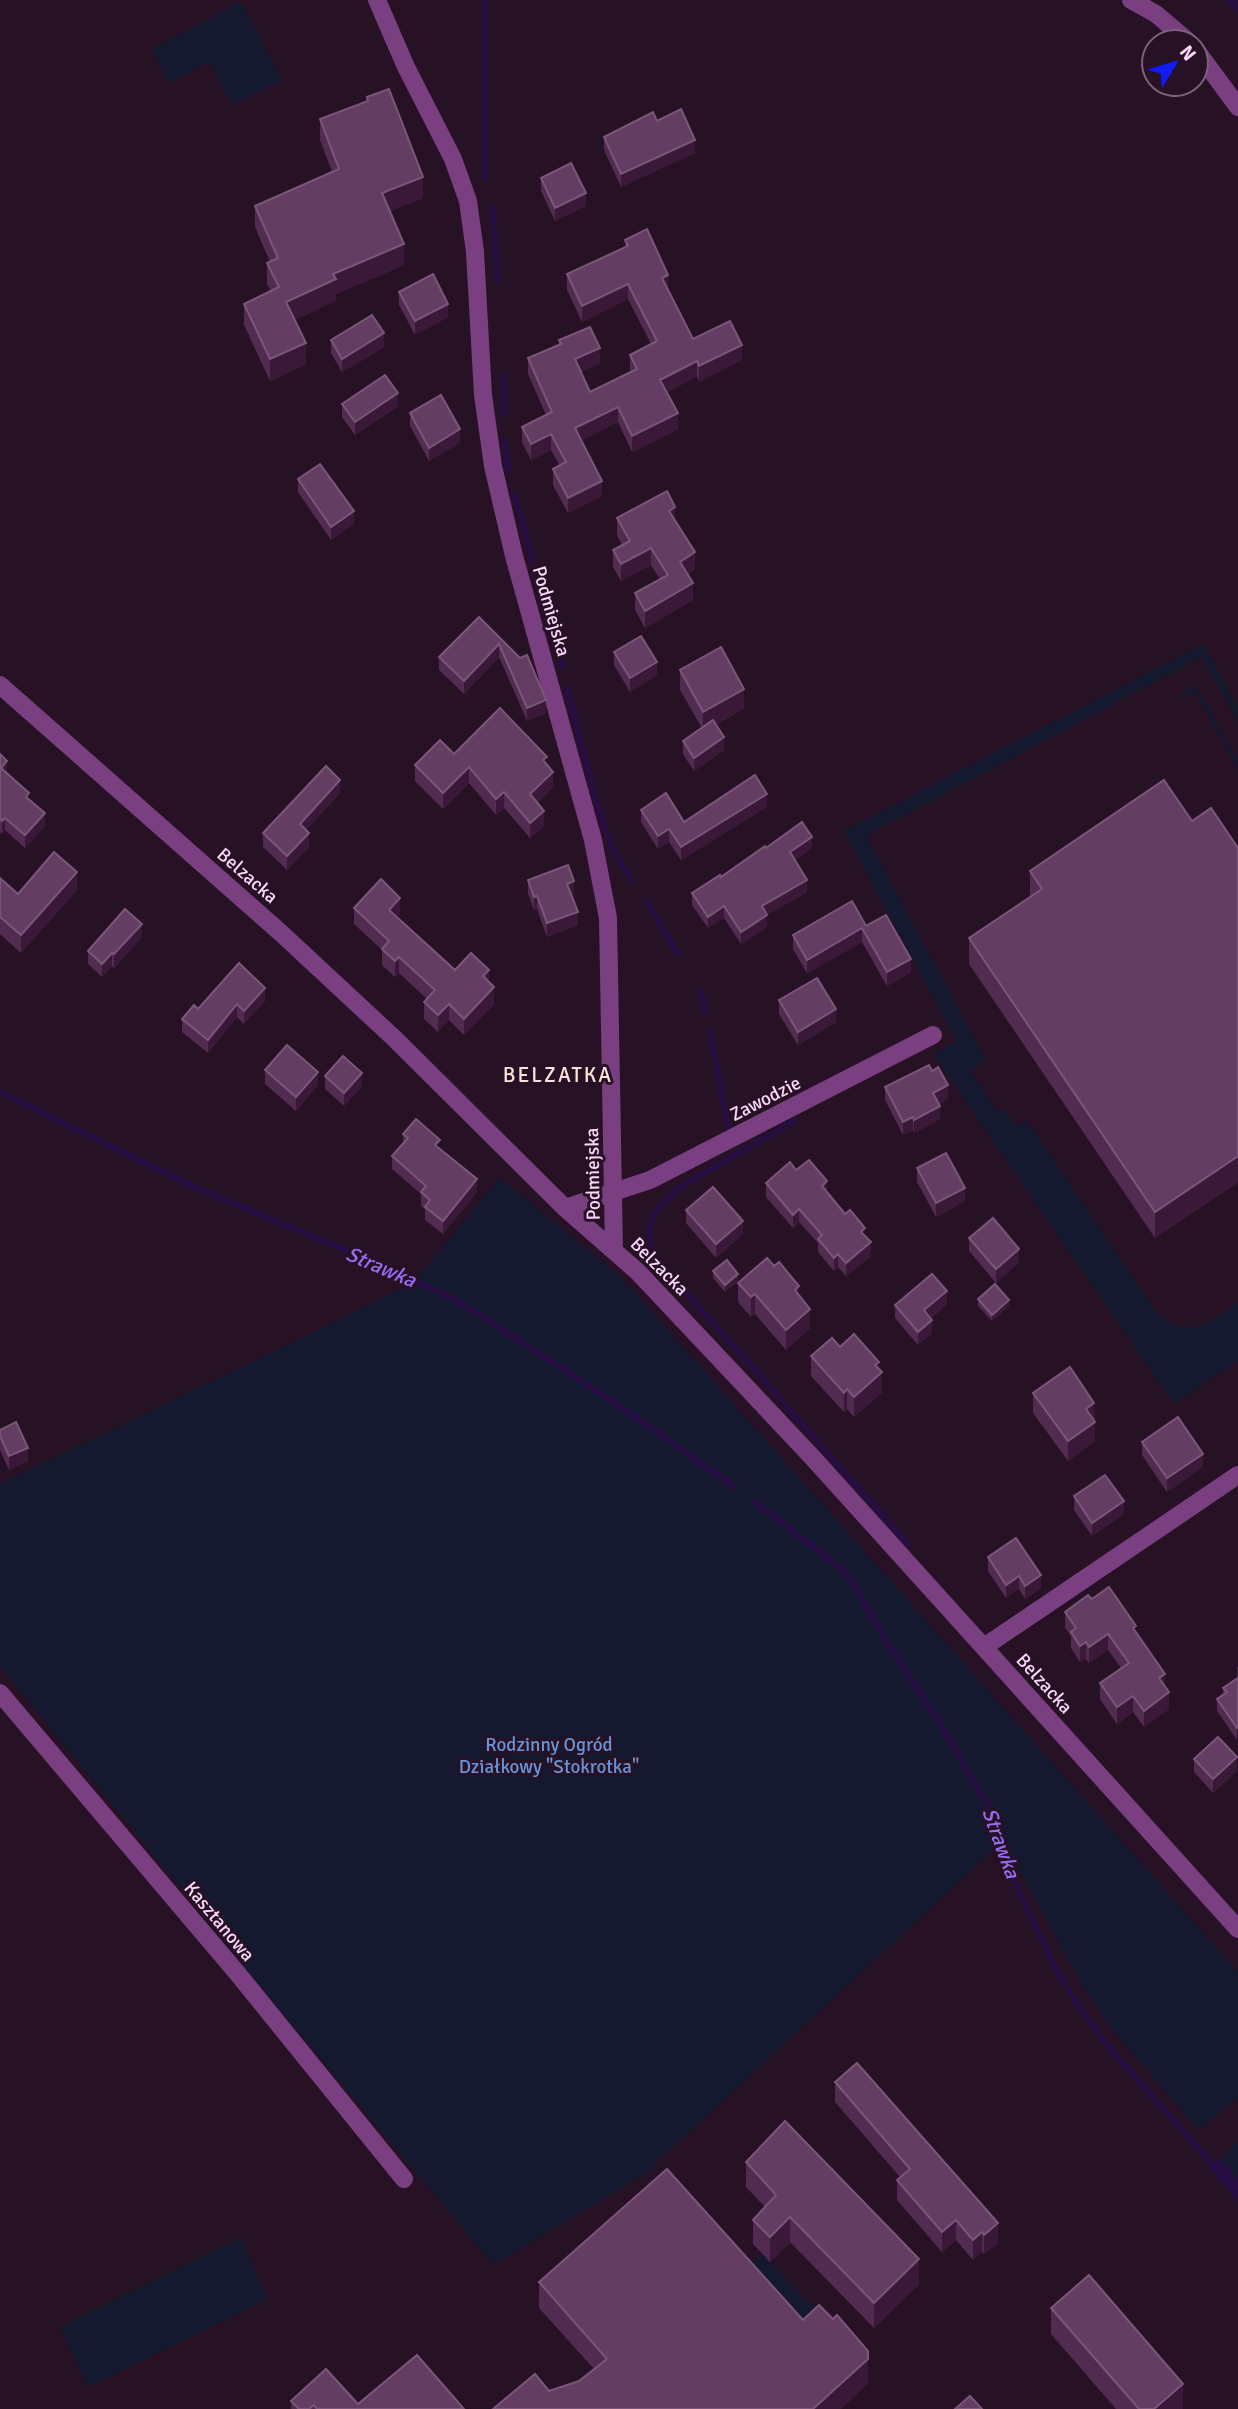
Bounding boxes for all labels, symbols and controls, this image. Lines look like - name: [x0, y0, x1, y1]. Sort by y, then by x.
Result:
- north arrow: [1140, 28, 1210, 98]
- text: N: [1174, 41, 1201, 66]
- street label: Podmiejska: [527, 563, 575, 659]
- street label: Belzacka: [212, 843, 283, 909]
- district label: BELZATKA: [503, 1062, 613, 1088]
- street label: Zawodzie: [726, 1071, 805, 1127]
- street label: Podmiejska: [580, 1127, 606, 1221]
- street label: Belzacka: [625, 1232, 694, 1301]
- water label: Strawka: [342, 1241, 421, 1294]
- street label: Belzacka: [1011, 1648, 1078, 1719]
- park label: Rodzinny Ogród Działkowy "Stokrotka": [459, 1733, 639, 1779]
- water label: Strawka: [976, 1804, 1026, 1883]
- street label: Kasztanowa: [179, 1877, 260, 1967]

